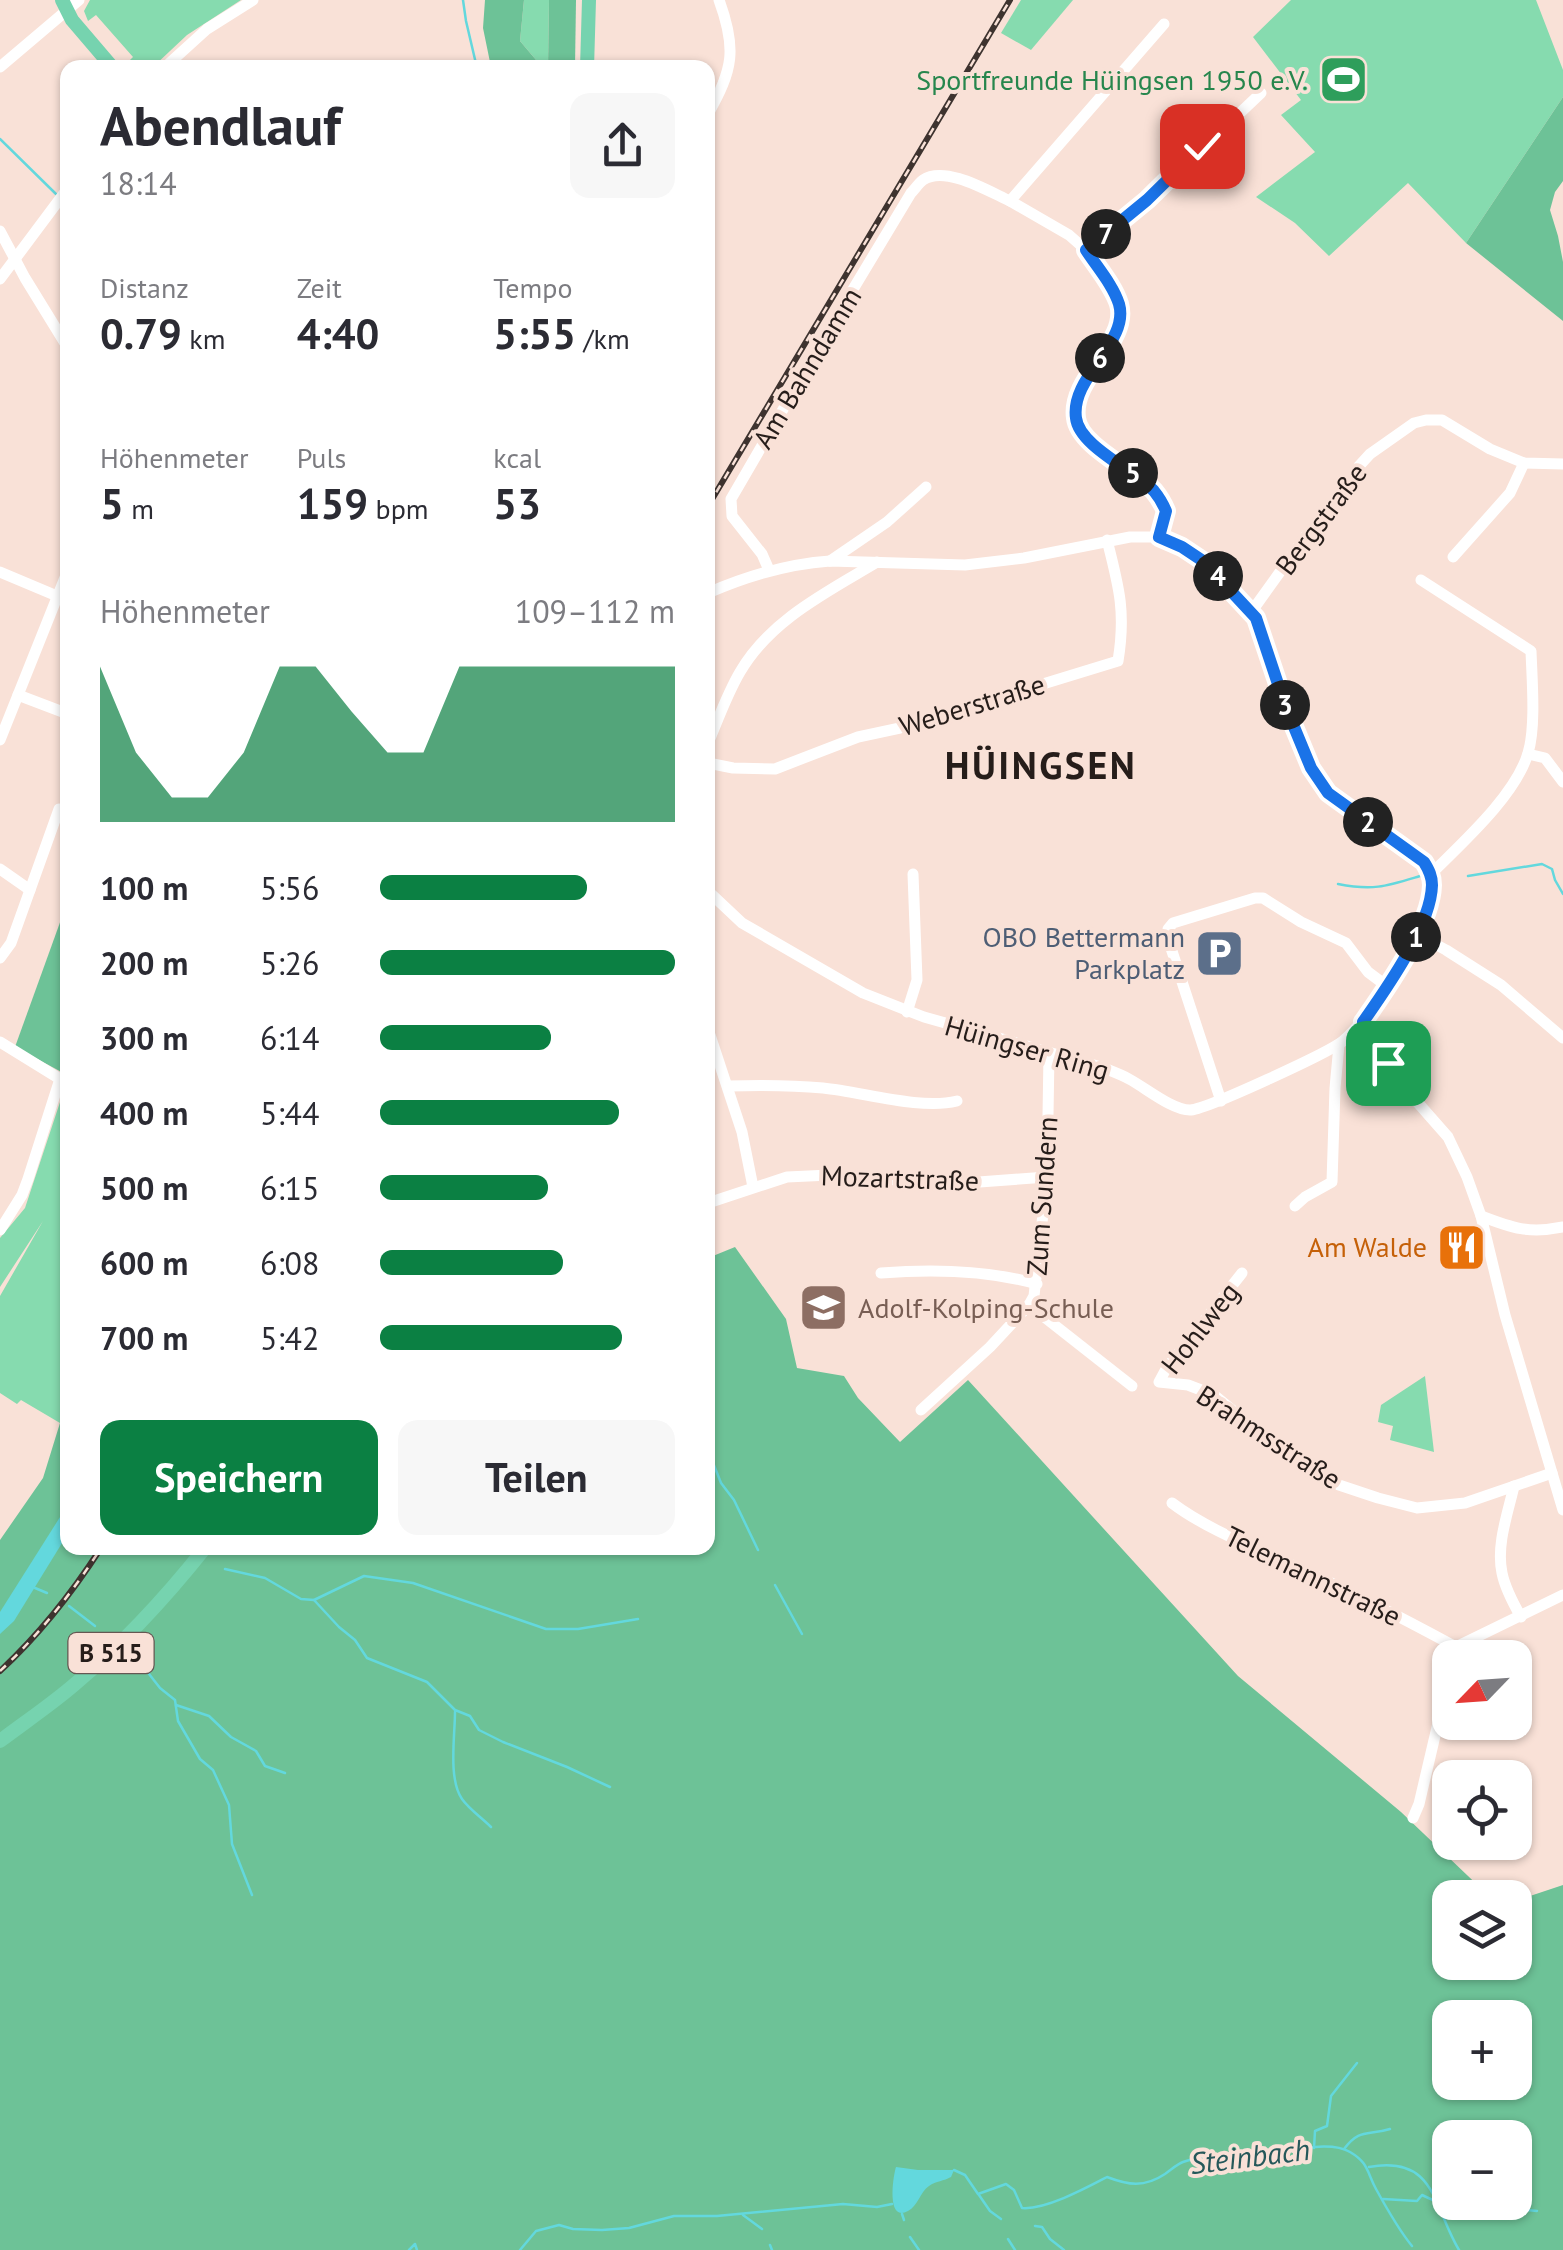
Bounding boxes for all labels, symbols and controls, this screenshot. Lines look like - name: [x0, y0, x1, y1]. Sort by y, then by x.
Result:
- sports icon: Sportfreunde Hüingsen 1950 e.V.: [1317, 54, 1369, 106]
- place label: Sportfreunde Hüingsen 1950 e.V.: [916, 61, 1308, 98]
- text: Abendlauf: [100, 89, 341, 160]
- button: share: [570, 93, 675, 198]
- pin: [1160, 104, 1245, 189]
- icon: check: [1175, 119, 1230, 174]
- text: 18:14: [100, 162, 177, 204]
- pin: 7: [1081, 209, 1131, 259]
- text: 7: [1098, 215, 1114, 252]
- text: Distanz: [100, 269, 189, 306]
- text: Zeit: [297, 269, 342, 306]
- text: Tempo: [493, 269, 572, 306]
- street label: Am Bahndamm: [744, 280, 869, 455]
- text: 0.79: [100, 306, 182, 361]
- text: 4:40: [297, 306, 379, 361]
- text: 5:55: [493, 306, 576, 361]
- text: km: [182, 320, 225, 357]
- text: /km: [576, 320, 630, 357]
- pin: 6: [1075, 333, 1125, 383]
- text: 6: [1092, 339, 1108, 376]
- text: Höhenmeter: [100, 439, 249, 476]
- text: Puls: [297, 439, 346, 476]
- text: kcal: [493, 439, 541, 476]
- pin: 5: [1108, 448, 1158, 498]
- text: 5: [1125, 454, 1141, 491]
- street label: Bergstraße: [1267, 455, 1375, 582]
- text: 5: [100, 476, 124, 531]
- text: 159: [297, 476, 368, 531]
- text: 53: [493, 476, 541, 531]
- text: m: [124, 490, 154, 527]
- text: bpm: [368, 490, 429, 527]
- pin: 4: [1193, 551, 1243, 601]
- text: 4: [1210, 557, 1226, 594]
- text: Höhenmeter: [100, 590, 270, 632]
- text: 109–112 m: [515, 590, 675, 632]
- street label: Weberstraße: [894, 665, 1049, 744]
- pin: 3: [1260, 680, 1310, 730]
- text: 3: [1277, 686, 1293, 723]
- district label: HÜINGSEN: [945, 740, 1137, 789]
- pin: 2: [1343, 797, 1393, 847]
- text: 2: [1360, 803, 1376, 840]
- text: 100 m: [100, 867, 188, 909]
- text: 5:56: [260, 867, 319, 909]
- pin: 1: [1391, 912, 1441, 962]
- place label: OBO Bettermann Parkplatz: [983, 918, 1185, 987]
- text: 1: [1408, 918, 1424, 955]
- parking icon: OBO Bettermann Parkplatz: [1194, 927, 1246, 979]
- text: 200 m: [100, 942, 188, 984]
- text: 5:26: [260, 942, 319, 984]
- street label: Hüingser Ring: [941, 1006, 1114, 1089]
- text: 300 m: [100, 1017, 188, 1059]
- text: 6:14: [260, 1017, 319, 1059]
- pin: [1346, 1021, 1431, 1106]
- icon: arrive: [1361, 1036, 1416, 1091]
- text: 400 m: [100, 1092, 188, 1134]
- text: 5:44: [260, 1092, 319, 1134]
- street label: Zum Sundern: [1017, 1115, 1066, 1277]
- street label: Mozartstraße: [820, 1156, 980, 1199]
- text: 500 m: [100, 1167, 188, 1209]
- text: 6:15: [260, 1167, 319, 1209]
- restaurant icon: Am Walde: [1436, 1221, 1488, 1273]
- place label: Am Walde: [1308, 1228, 1427, 1265]
- text: 600 m: [100, 1242, 188, 1284]
- text: 6:08: [260, 1242, 319, 1284]
- street label: Hohlweg: [1152, 1274, 1247, 1381]
- school or university icon: Adolf-Kolping-Schule: [797, 1282, 849, 1334]
- place label: Adolf-Kolping-Schule: [858, 1289, 1114, 1326]
- text: 700 m: [100, 1317, 188, 1359]
- text: 5:42: [260, 1317, 319, 1359]
- street label: Brahmsstraße: [1190, 1376, 1349, 1497]
- button: Speichern: [100, 1420, 378, 1535]
- button: Teilen: [398, 1420, 675, 1535]
- street label: Telemannstraße: [1219, 1517, 1407, 1634]
- road number: B 515: [68, 1633, 154, 1673]
- north arrow: [1432, 1640, 1532, 1740]
- map controls: [1432, 1640, 1532, 2220]
- button: locate: [1432, 1760, 1532, 1860]
- button: layers: [1432, 1880, 1532, 1980]
- button: +: [1432, 2000, 1532, 2100]
- button: −: [1432, 2120, 1532, 2220]
- water label: Steinbach: [1188, 2129, 1312, 2182]

